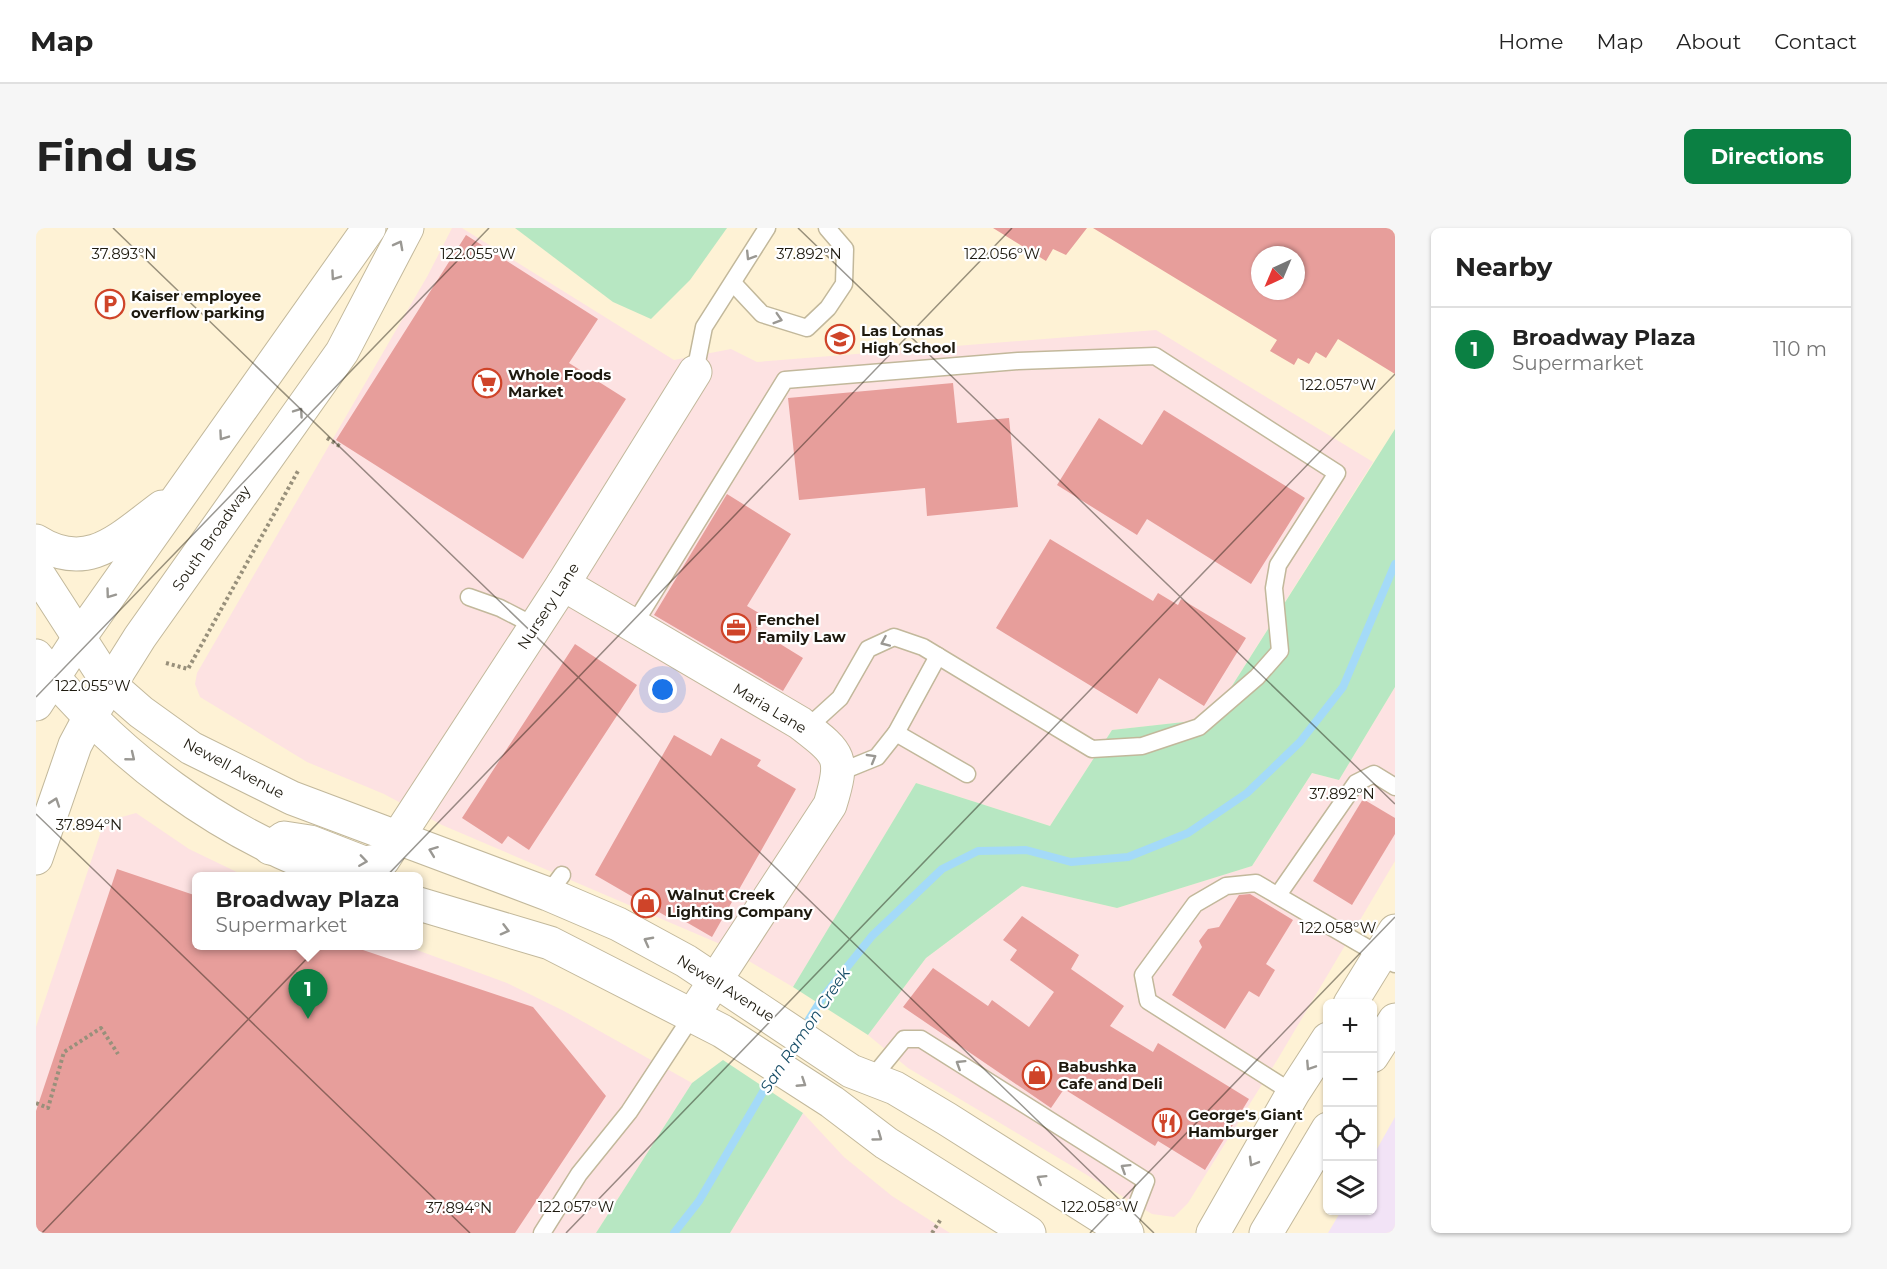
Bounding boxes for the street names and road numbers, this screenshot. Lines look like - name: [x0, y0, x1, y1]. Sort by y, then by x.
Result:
- street label: South Broadway: [168, 481, 255, 594]
- street label: Nursery Lane: [513, 559, 583, 653]
- street label: Maria Lane: [730, 679, 810, 737]
- street label: Newell Avenue: [180, 733, 288, 803]
- street label: Newell Avenue: [674, 950, 778, 1026]

